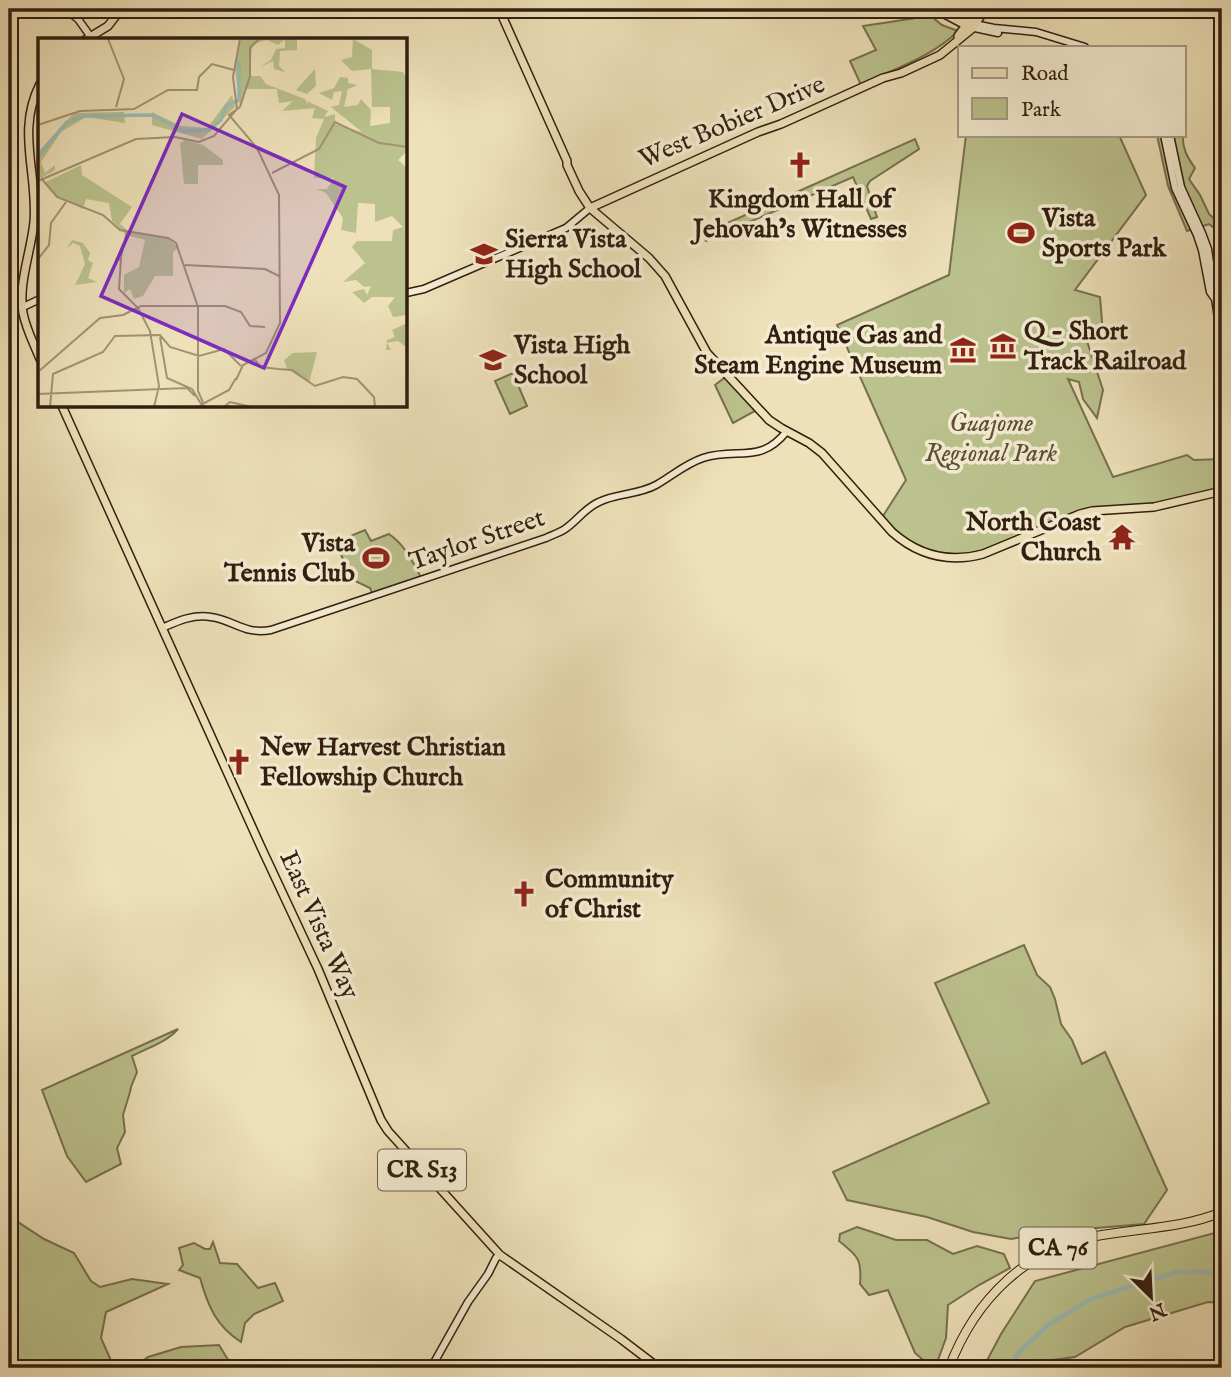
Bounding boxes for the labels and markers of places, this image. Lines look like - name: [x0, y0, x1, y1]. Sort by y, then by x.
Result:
- church icon: Kingdom Hall of Jehovah’s Witnesses: [785, 150, 815, 180]
- place label: Kingdom Hall of Jehovah’s Witnesses: [690, 183, 907, 246]
- place label: Vista Sports Park: [1041, 202, 1167, 265]
- sports icon: Vista Sports Park: [1006, 218, 1036, 248]
- place label: Sierra Vista High School: [505, 223, 642, 286]
- school or university icon: Sierra Vista High School: [469, 239, 499, 269]
- place label: Q - Short Track Railroad: [1023, 315, 1187, 378]
- place label: Antique Gas and Steam Engine Museum: [694, 319, 943, 382]
- place label: Vista High School: [513, 329, 631, 392]
- museum icon: Q - Short Track Railroad: [988, 331, 1018, 361]
- museum icon: Antique Gas and Steam Engine Museum: [948, 335, 978, 365]
- school or university icon: Vista High School: [478, 345, 508, 375]
- place label: North Coast Church: [964, 506, 1102, 569]
- temple icon: North Coast Church: [1107, 522, 1137, 552]
- place label: Vista Tennis Club: [223, 527, 356, 590]
- sports icon: Vista Tennis Club: [361, 543, 391, 573]
- place label: New Harvest Christian Fellowship Church: [259, 731, 506, 794]
- church icon: New Harvest Christian Fellowship Church: [224, 747, 254, 777]
- place label: Community of Christ: [545, 863, 675, 926]
- church icon: Community of Christ: [509, 879, 539, 909]

